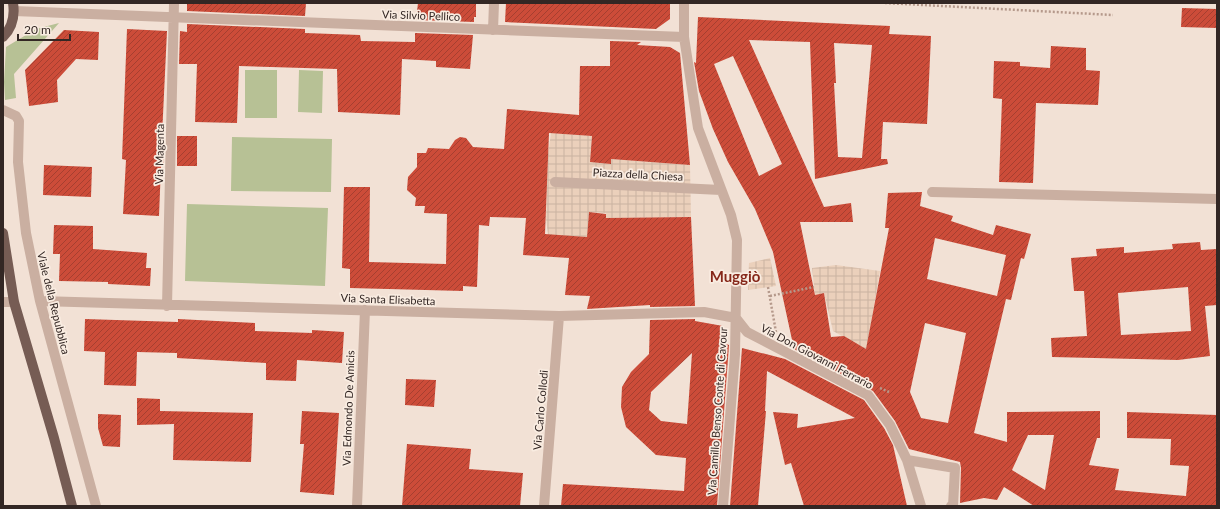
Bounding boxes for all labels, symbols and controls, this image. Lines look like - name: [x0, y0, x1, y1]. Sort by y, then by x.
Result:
- street label: Via Silvio Pellico: [382, 7, 460, 23]
- scale bar: [18, 16, 70, 42]
- text: 20 m: [24, 22, 51, 37]
- street label: Via Magenta: [152, 123, 166, 185]
- street label: Piazza della Chiesa: [592, 165, 684, 183]
- street label: Viale della Repubblica: [35, 250, 73, 356]
- district label: Muggiò: [710, 267, 761, 285]
- street label: Via Santa Elisabetta: [340, 291, 436, 307]
- street label: Via Don Giovanni Ferrario: [759, 321, 875, 391]
- street label: Via Camillo Benso Conte di Cavour: [705, 327, 729, 495]
- street label: Via Edmondo De Amicis: [339, 350, 357, 466]
- street label: Via Carlo Collodi: [530, 369, 550, 451]

